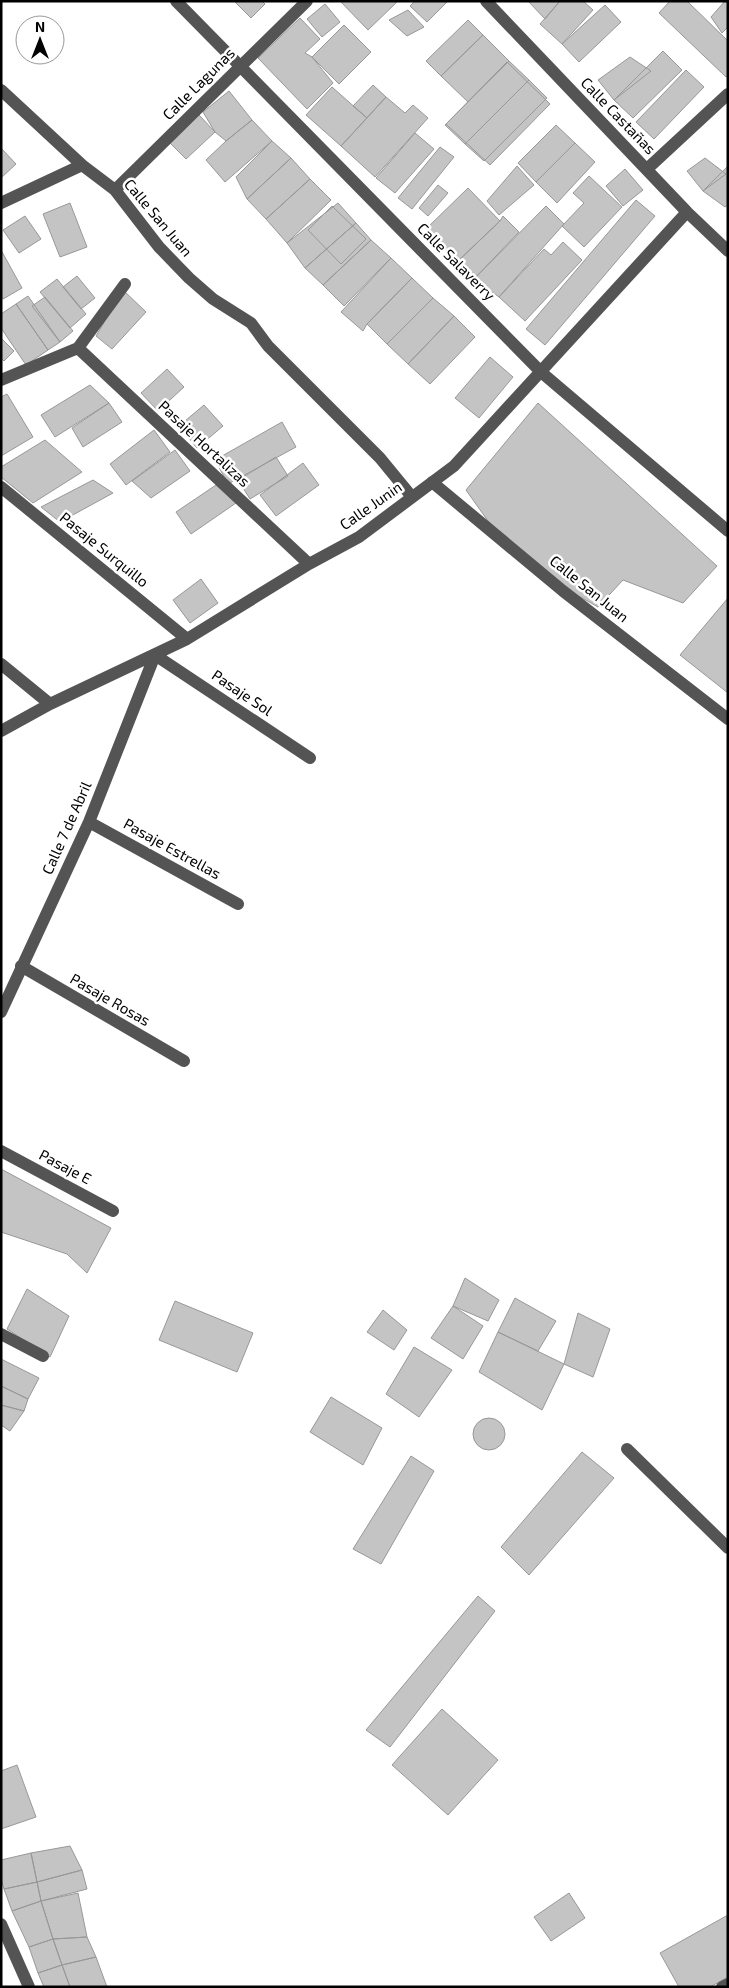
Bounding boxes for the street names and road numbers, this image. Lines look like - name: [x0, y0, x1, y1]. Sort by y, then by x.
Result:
- street label: Calle Lagunas: [159, 44, 238, 123]
- street label: Calle Castañas: [578, 73, 660, 158]
- street label: Calle San Juan: [121, 175, 197, 260]
- street label: Calle Salaverry: [414, 219, 499, 304]
- street label: Pasaje Hortalizas: [155, 396, 254, 491]
- street label: Calle Junin: [336, 477, 405, 533]
- street label: Pasaje Surquillo: [56, 508, 153, 591]
- street label: Calle San Juan: [547, 551, 633, 625]
- street label: Pasaje Sol: [208, 665, 277, 720]
- street label: Calle 7 de Abril: [38, 778, 95, 877]
- street label: Pasaje Estrellas: [120, 814, 224, 883]
- street label: Pasaje Rosas: [67, 969, 154, 1030]
- street label: Pasaje E: [36, 1145, 95, 1188]

